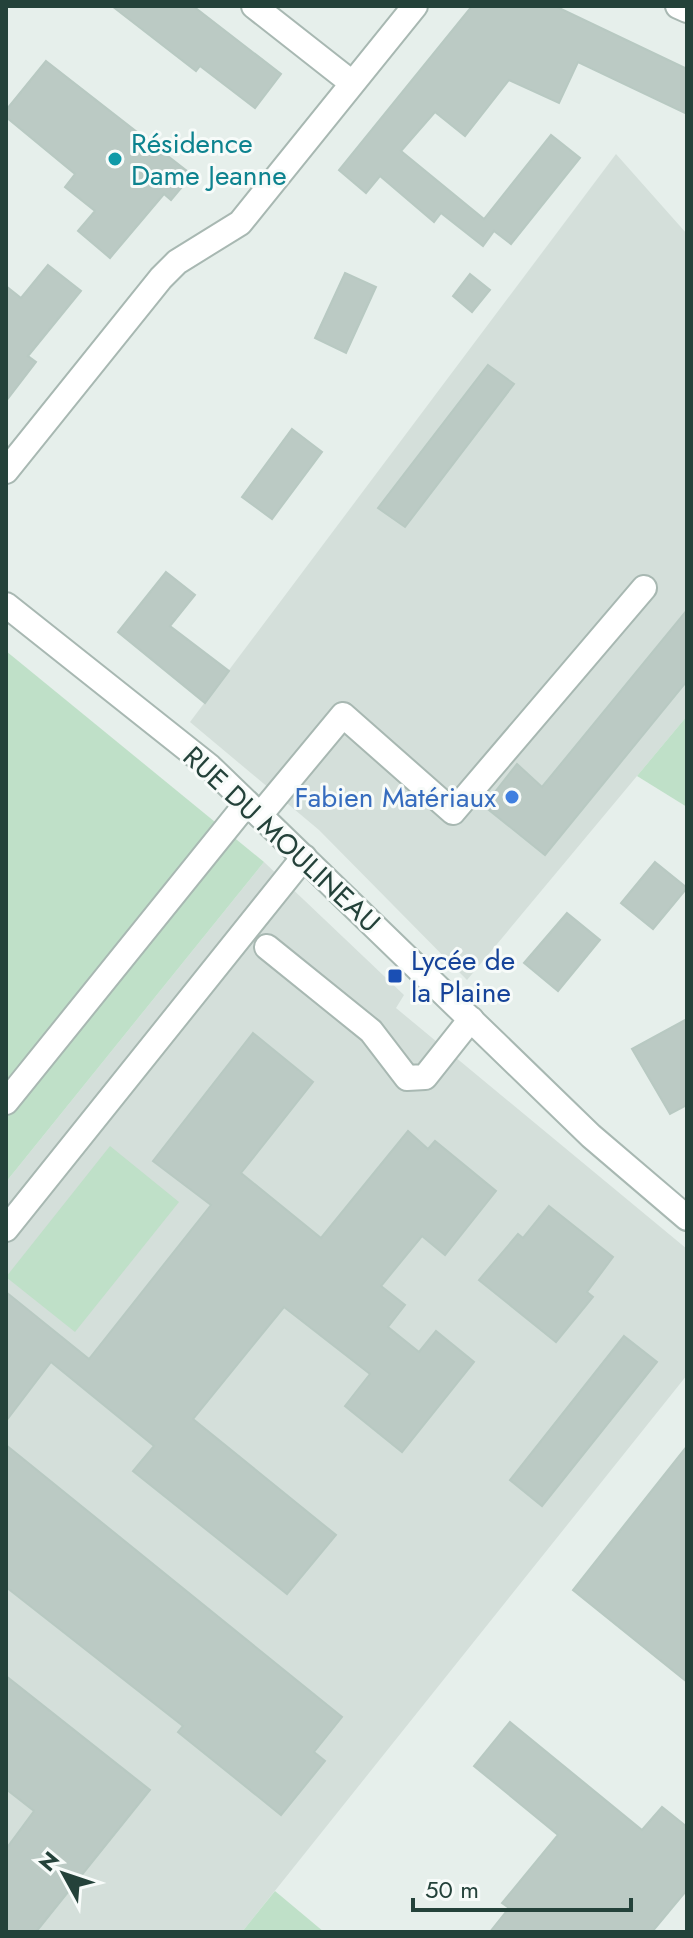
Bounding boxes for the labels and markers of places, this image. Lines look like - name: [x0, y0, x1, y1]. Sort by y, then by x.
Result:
- place label: Résidence Dame Jeanne: [131, 123, 287, 196]
- marker: Résidence Dame Jeanne: [106, 150, 124, 168]
- place label: Fabien Matériaux: [295, 777, 496, 818]
- marker: Fabien Matériaux: [503, 788, 521, 806]
- place label: Lycée de la Plaine: [411, 940, 515, 1013]
- marker: Lycée de la Plaine: [386, 967, 404, 985]

